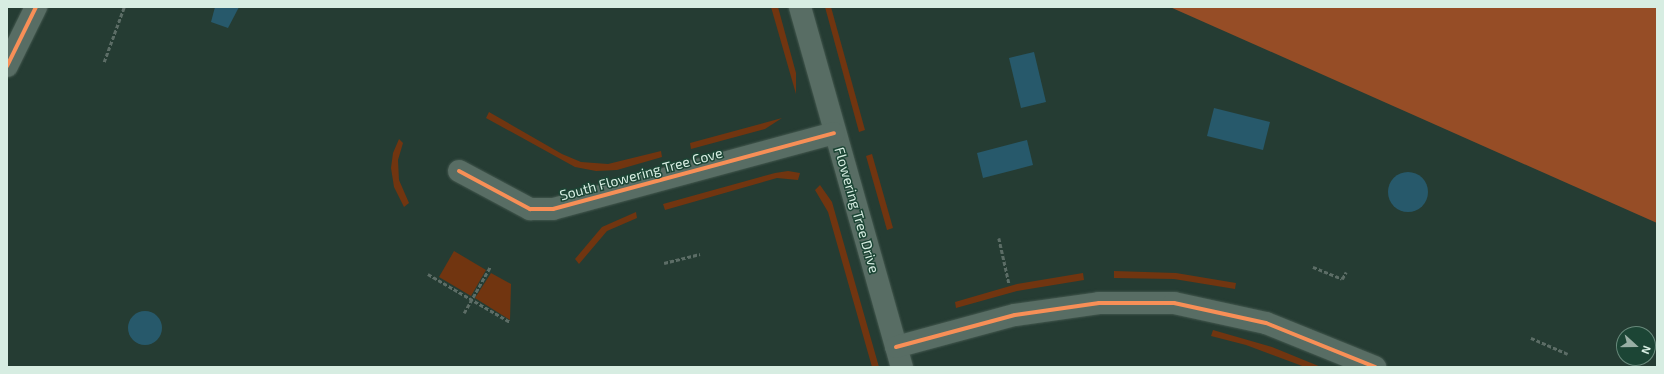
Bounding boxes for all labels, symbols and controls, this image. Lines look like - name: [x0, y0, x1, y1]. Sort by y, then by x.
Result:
- street label: South Flowering Tree Cove: [558, 144, 724, 204]
- street label: Flowering Tree Drive: [831, 145, 883, 275]
- north arrow: [1616, 326, 1656, 366]
- text: N: [1639, 344, 1654, 356]

